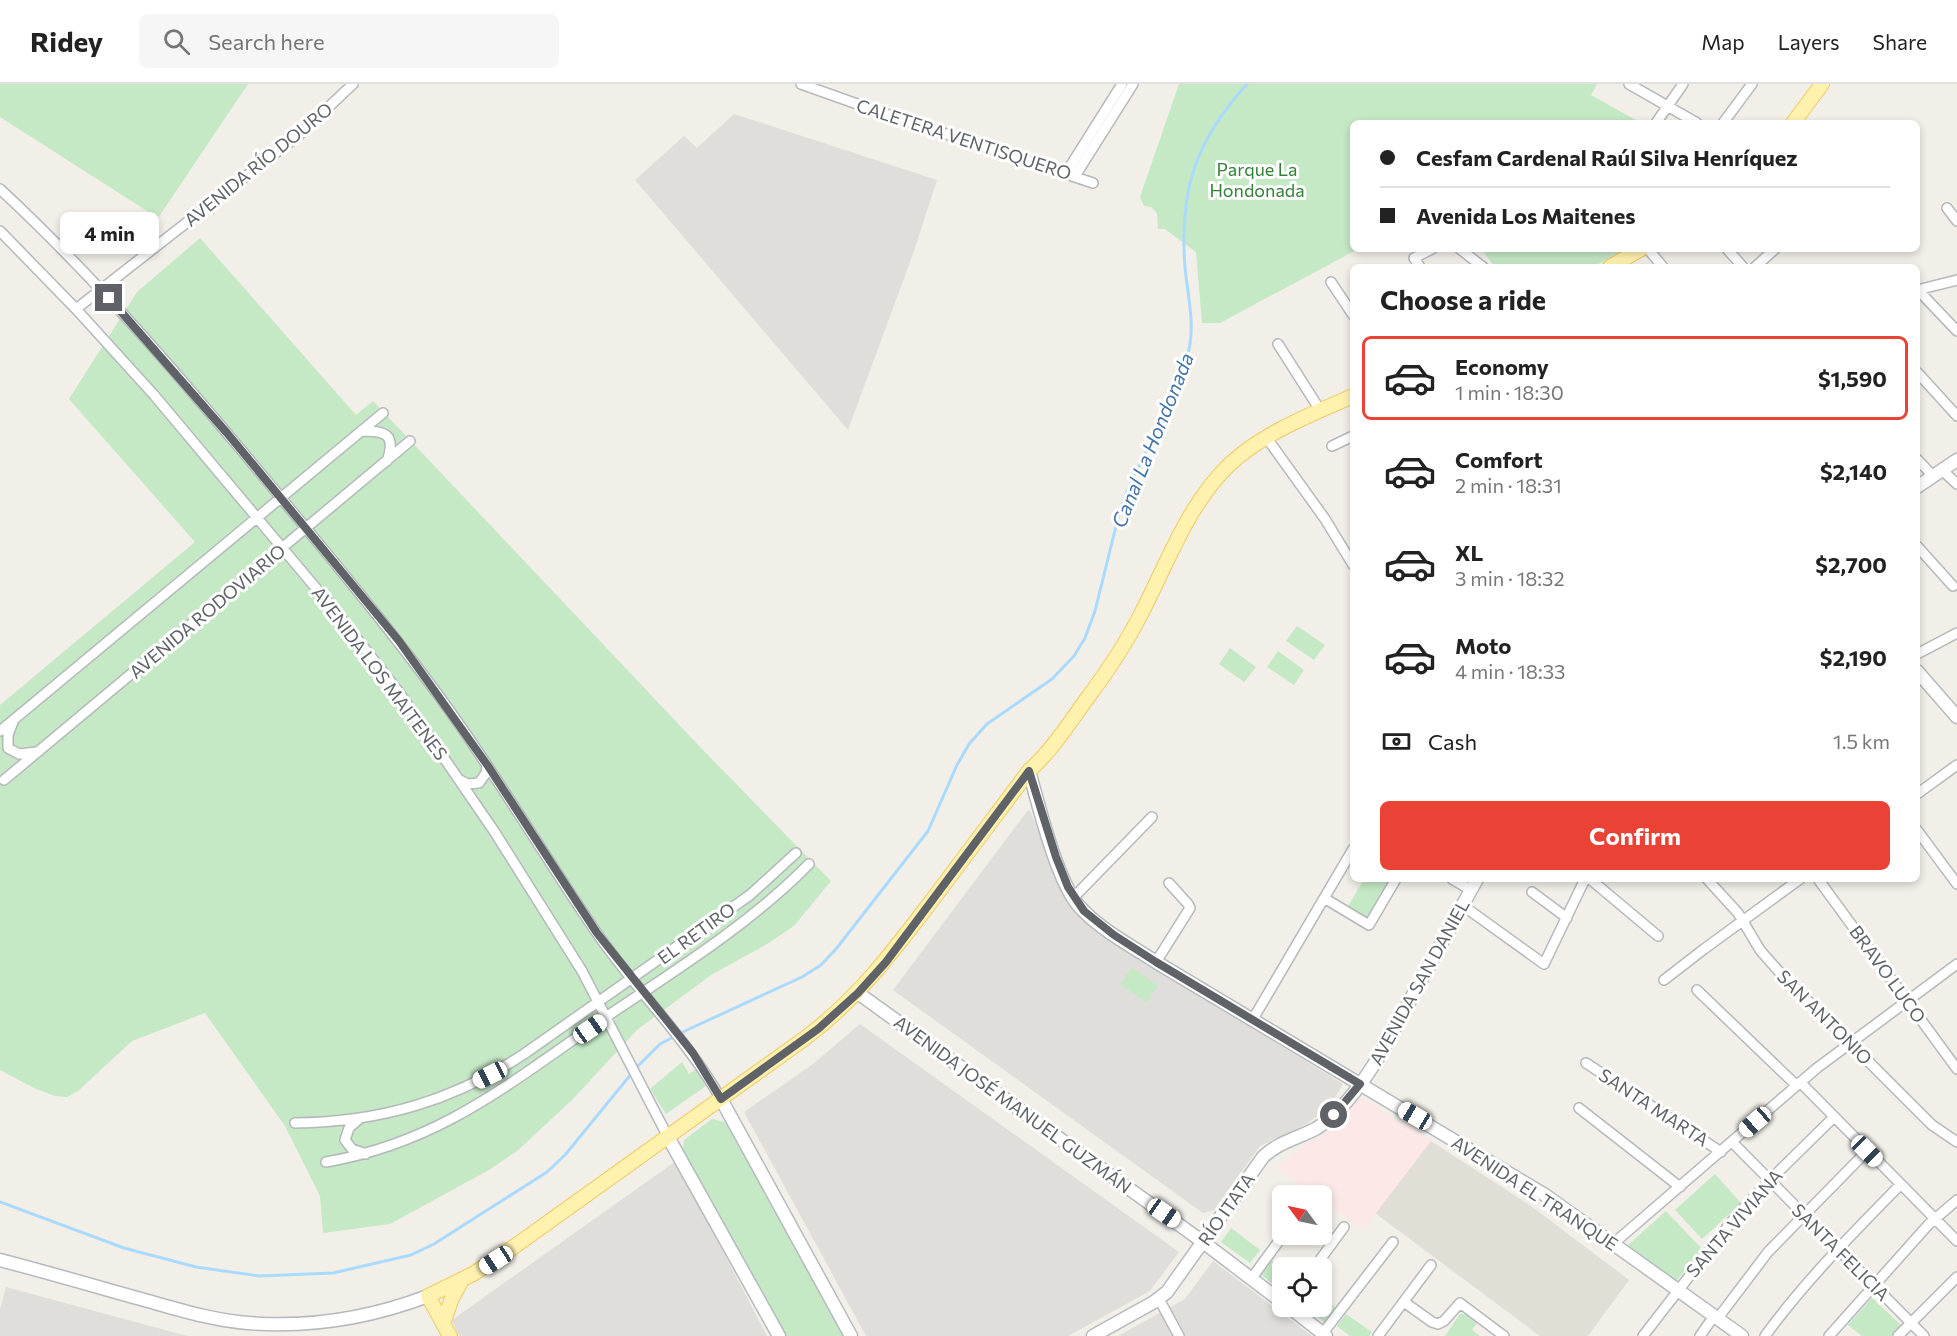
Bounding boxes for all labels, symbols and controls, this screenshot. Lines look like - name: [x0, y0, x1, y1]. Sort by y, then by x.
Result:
- search box: [139, 14, 559, 68]
- text: Ridey: [30, 24, 103, 58]
- icon: search: [160, 25, 193, 58]
- text: Search here: [208, 28, 325, 55]
- text: Map: [1701, 29, 1745, 54]
- text: Layers: [1778, 29, 1840, 54]
- text: Share: [1873, 29, 1927, 54]
- street label: CALETERA VENTISQUERO: [854, 94, 1074, 184]
- street label: AVENIDA RÍO DOURO: [180, 97, 336, 231]
- text: Cesfam Cardenal Raúl Silva Henríquez: [1416, 144, 1798, 171]
- park label: Parque La Hondonada: [1209, 158, 1305, 201]
- text: Avenida Los Maitenes: [1416, 202, 1636, 229]
- callout: 4 min: [60, 211, 158, 253]
- text: 4 min: [84, 221, 135, 245]
- text: Choose a ride: [1380, 283, 1546, 316]
- route end: [95, 284, 122, 311]
- water label: Canal La Hondonada: [1106, 349, 1198, 531]
- icon: car: [1383, 351, 1437, 405]
- text: Economy: [1455, 353, 1549, 380]
- text: $1,590: [1818, 365, 1887, 392]
- text: 1 min · 18:30: [1455, 380, 1564, 404]
- icon: car: [1383, 444, 1437, 498]
- text: Comfort: [1455, 446, 1543, 473]
- text: $2,140: [1820, 458, 1887, 485]
- text: 2 min · 18:31: [1455, 473, 1562, 497]
- icon: car: [1383, 537, 1437, 591]
- street label: AVENIDA RODOVIARIO: [124, 539, 290, 683]
- text: XL: [1455, 539, 1483, 566]
- text: $2,700: [1815, 551, 1887, 578]
- text: 3 min · 18:32: [1455, 566, 1565, 590]
- street label: AVENIDA LOS MAITENES: [307, 582, 453, 764]
- icon: car: [1383, 630, 1437, 684]
- text: Moto: [1455, 632, 1511, 659]
- text: $2,190: [1820, 644, 1887, 671]
- text: 4 min · 18:33: [1455, 659, 1565, 683]
- icon: cash: [1380, 725, 1413, 758]
- text: Cash: [1428, 728, 1477, 755]
- text: 1.5 km: [1833, 729, 1890, 753]
- button: Confirm: [1380, 801, 1890, 870]
- street label: AVENIDA SAN DANIEL: [1364, 895, 1474, 1069]
- street label: EL RETIRO: [653, 898, 739, 968]
- street label: BRAVO LUCO: [1845, 921, 1931, 1027]
- street label: SAN ANTONIO: [1773, 965, 1877, 1069]
- street label: AVENIDA JOSÉ MANUEL GUZMÁN: [890, 1010, 1136, 1198]
- car: [570, 1011, 610, 1047]
- car: [470, 1059, 510, 1091]
- street label: SANTA MARTA: [1595, 1063, 1713, 1151]
- car: [1395, 1099, 1435, 1133]
- route start: [1320, 1101, 1347, 1128]
- car: [1736, 1103, 1774, 1141]
- street label: AVENIDA EL TRANQUE: [1448, 1131, 1622, 1255]
- car: [1848, 1132, 1886, 1170]
- street label: SANTA VIVIANA: [1681, 1165, 1787, 1281]
- street label: RÍO ITATA: [1193, 1168, 1259, 1250]
- north arrow: [1272, 1185, 1332, 1245]
- map controls: [1272, 1185, 1332, 1317]
- car: [1144, 1195, 1184, 1231]
- street label: SANTA FELICIA: [1788, 1199, 1894, 1305]
- car: [476, 1243, 516, 1277]
- button: locate: [1272, 1257, 1332, 1317]

